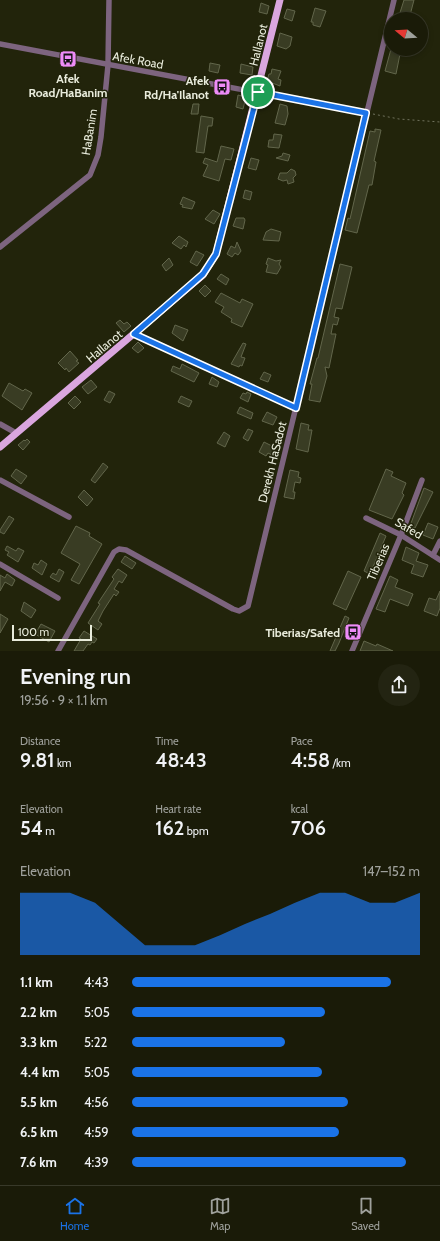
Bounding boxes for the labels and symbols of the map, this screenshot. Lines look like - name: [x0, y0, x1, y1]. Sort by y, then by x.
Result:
- north arrow: [384, 12, 428, 56]
- street label: HaIlanot: [246, 22, 270, 68]
- street label: Afek Road: [111, 48, 165, 72]
- bus stop icon: Afek Road/HaBanim: [58, 49, 78, 69]
- place label: Afek Road/HaBanim: [28, 71, 108, 100]
- place label: Afek Rd/Ha'Ilanot: [144, 73, 209, 102]
- pin: [241, 75, 275, 109]
- bus stop icon: Afek Rd/Ha'Ilanot: [212, 77, 232, 97]
- street label: HaBanim: [78, 108, 100, 156]
- street label: HaIlanot: [83, 327, 125, 365]
- street label: Derekh HaSadot: [255, 420, 289, 504]
- street label: Safed: [393, 514, 425, 542]
- street label: Tiberias: [364, 541, 392, 583]
- bus stop icon: Tiberias/Safed: [343, 622, 363, 642]
- scale bar: [12, 623, 92, 642]
- place label: Tiberias/Safed: [265, 625, 340, 640]

